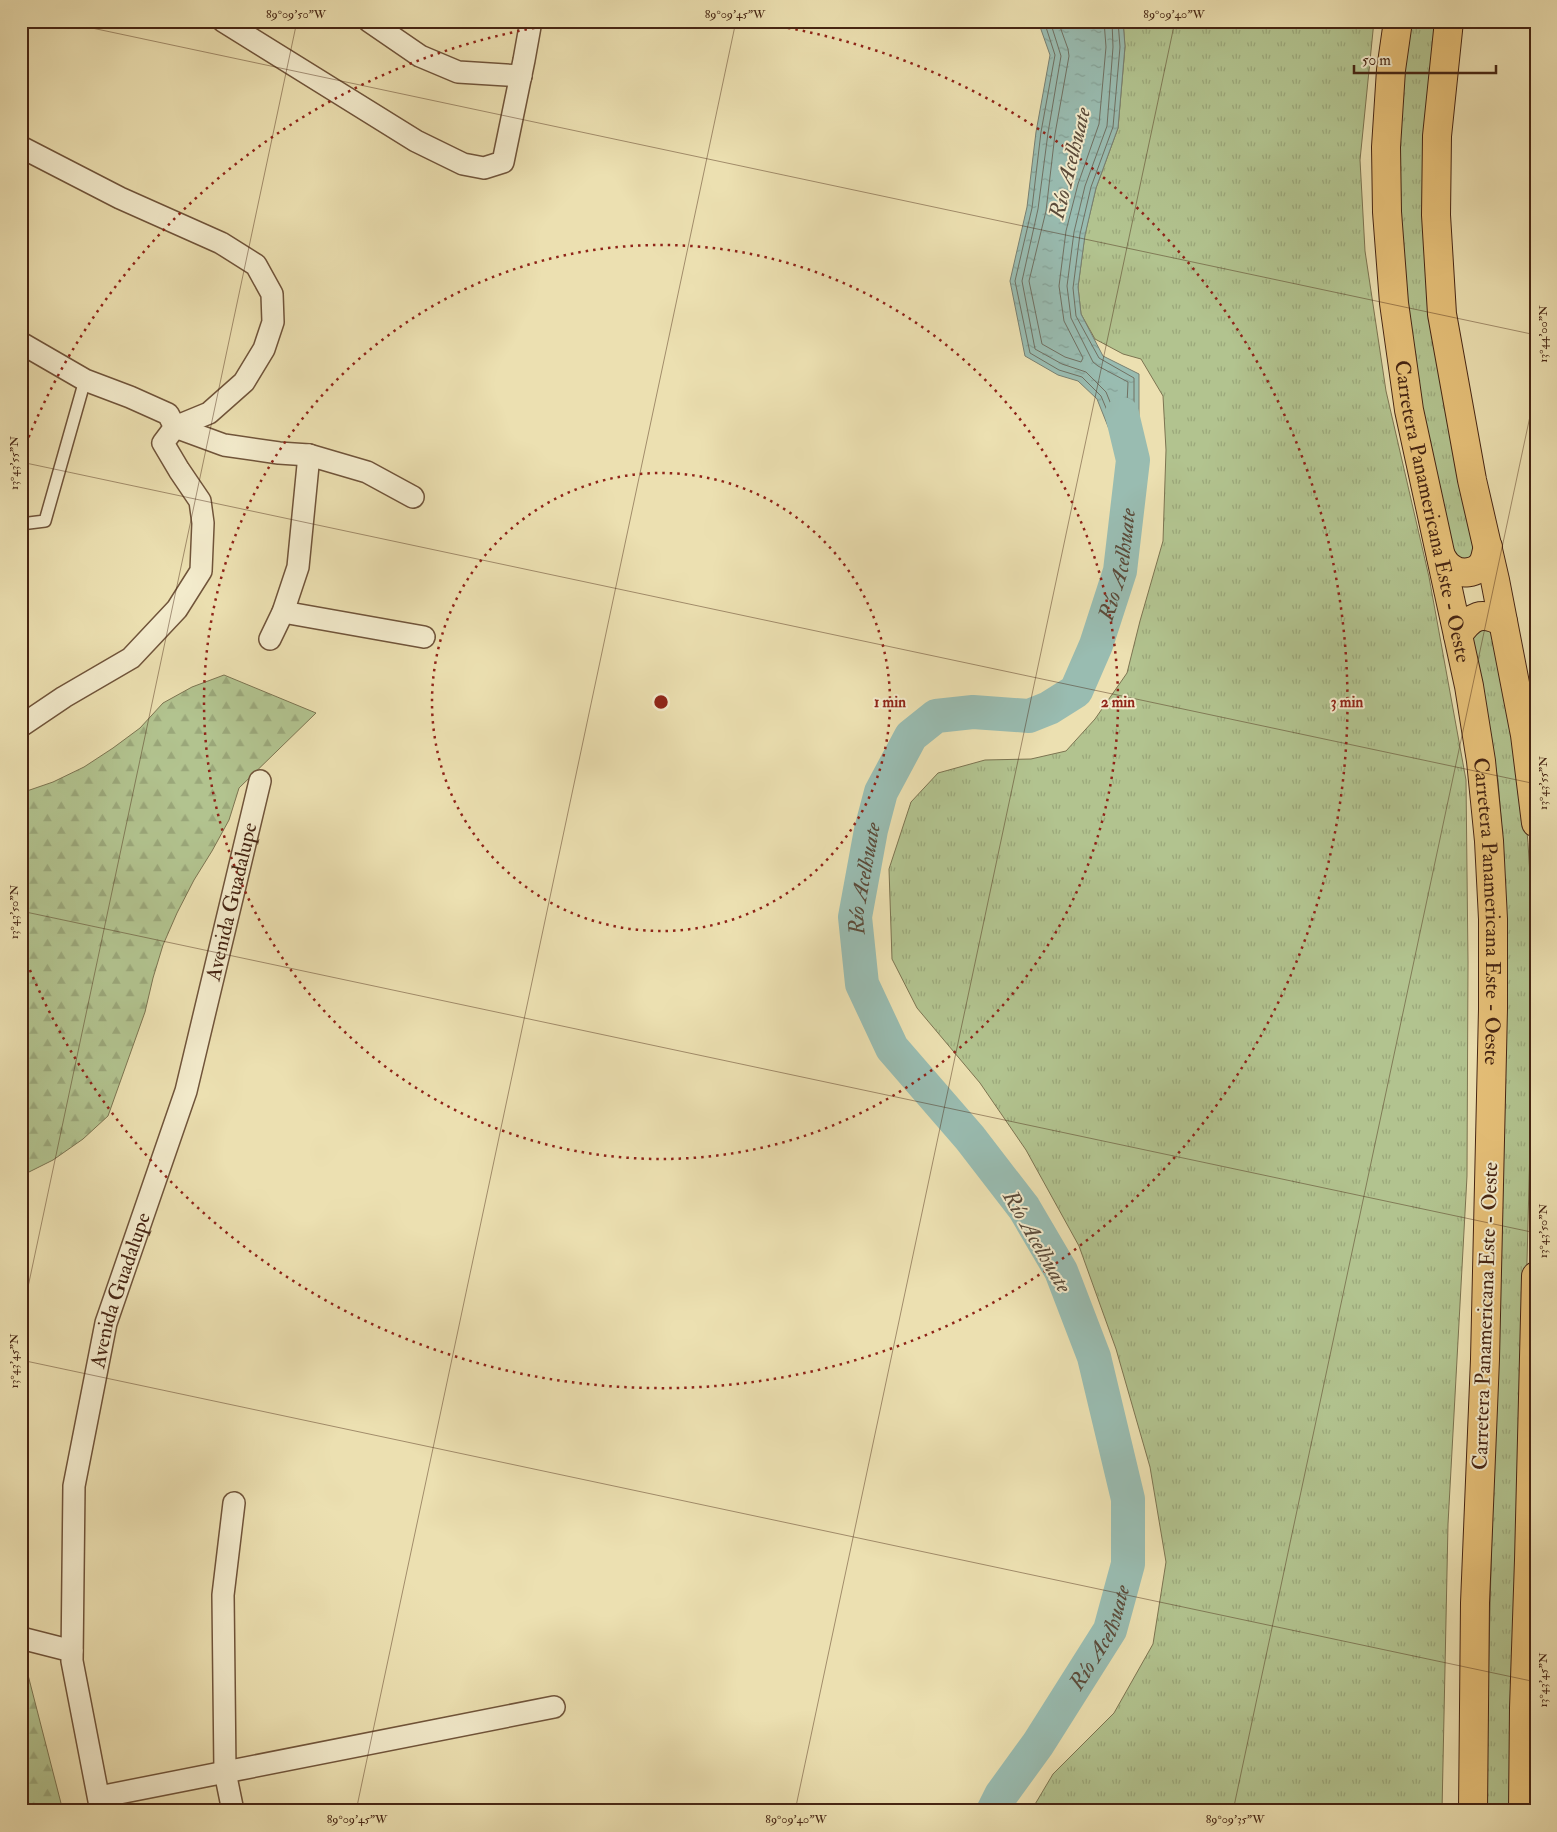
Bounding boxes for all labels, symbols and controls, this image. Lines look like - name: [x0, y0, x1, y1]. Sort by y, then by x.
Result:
- text: 89°09'50"W: [266, 7, 327, 22]
- text: 89°09'45"W: [705, 7, 766, 22]
- text: 89°09'40"W: [1143, 7, 1206, 22]
- scale bar: [1354, 42, 1497, 74]
- text: 50 m: [1362, 51, 1391, 70]
- water label: Río Acelhuate: [1042, 104, 1098, 223]
- text: 13°44'00"N: [1536, 305, 1551, 363]
- street label: Carretera Panamericana Este - Oeste: [1388, 359, 1477, 665]
- text: 13°43'55"N: [7, 436, 22, 490]
- water label: Río Acelhuate: [1092, 506, 1142, 625]
- centre of rings: [652, 693, 670, 711]
- text: 1 min: [874, 693, 906, 712]
- text: 2 min: [1101, 693, 1135, 712]
- text: 3 min: [1331, 693, 1363, 712]
- street label: Carretera Panamericana Este - Oeste: [1467, 756, 1506, 1066]
- text: 13°43'55"N: [1536, 756, 1551, 810]
- water label: Río Acelhuate: [842, 819, 888, 937]
- street label: Avenida Guadalupe: [200, 820, 264, 985]
- text: 13°43'50"N: [7, 884, 22, 939]
- street label: Carretera Panamericana Este - Oeste: [1467, 1161, 1504, 1470]
- water label: Río Acelhuate: [996, 1184, 1078, 1298]
- text: 13°43'50"N: [1536, 1203, 1551, 1258]
- street label: Avenida Guadalupe: [84, 1209, 157, 1372]
- text: 13°43'45"N: [7, 1333, 22, 1389]
- water label: Río Acelhuate: [1062, 1581, 1137, 1696]
- text: 13°43'45"N: [1536, 1652, 1551, 1708]
- text: 89°09'45"W: [327, 1812, 388, 1827]
- text: 89°09'40"W: [765, 1812, 828, 1827]
- text: 89°09'35"W: [1206, 1812, 1265, 1827]

